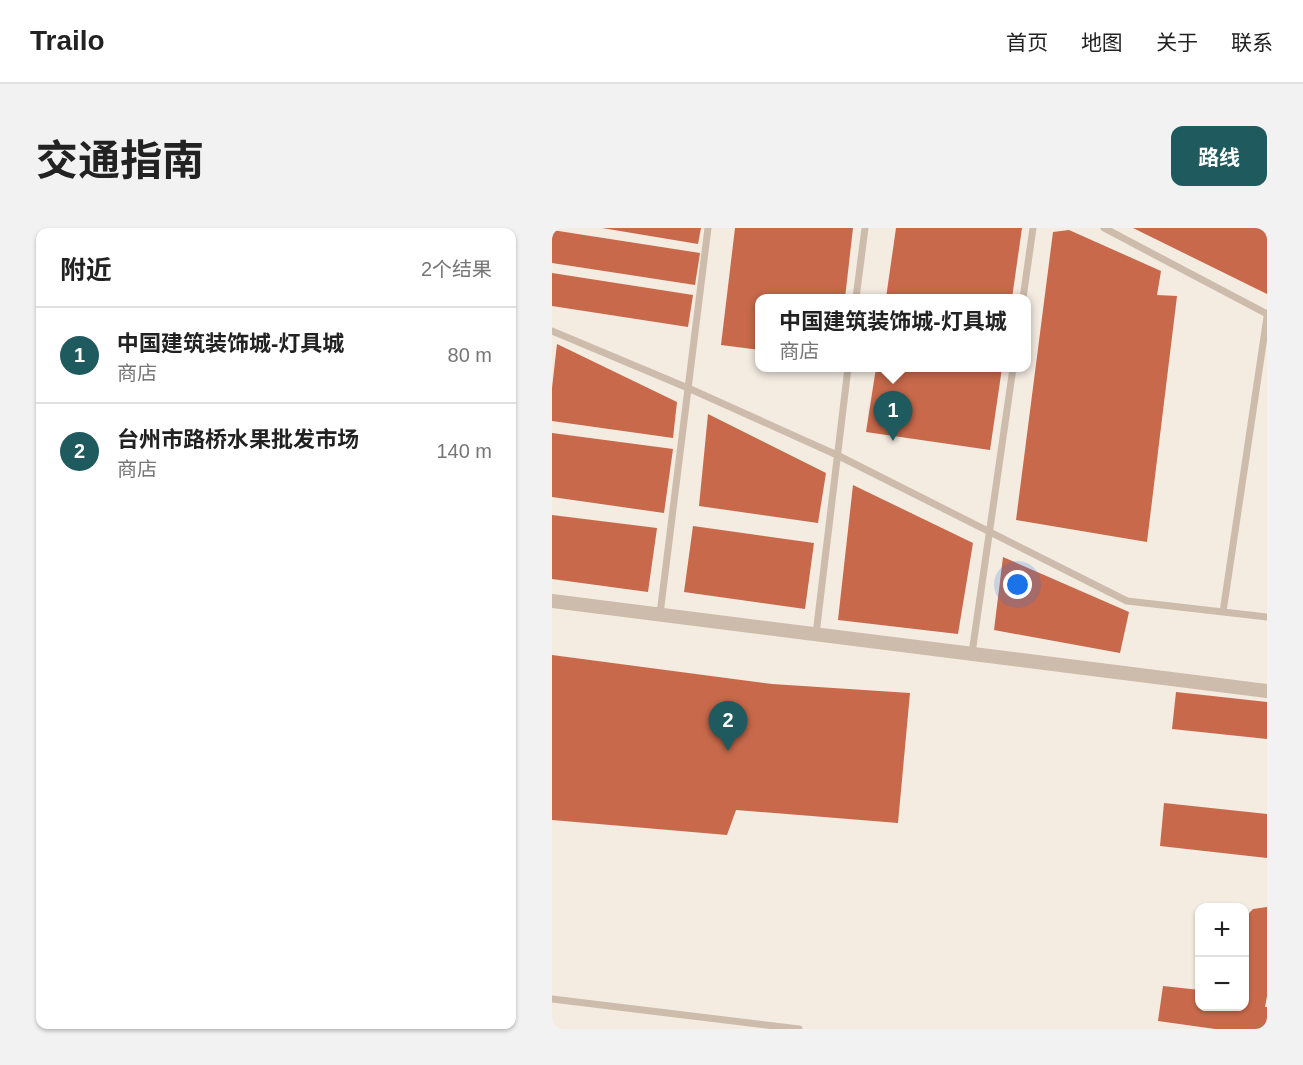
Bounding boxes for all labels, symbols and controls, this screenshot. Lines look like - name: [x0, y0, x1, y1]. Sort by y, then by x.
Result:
- text: Trailo: [30, 25, 105, 56]
- text: 首页: [1006, 31, 1048, 54]
- text: 地图: [1081, 31, 1123, 54]
- text: 关于: [1156, 31, 1198, 54]
- text: 联系: [1231, 31, 1273, 54]
- button: 路线: [1171, 126, 1267, 186]
- text: 交通指南: [36, 137, 204, 184]
- text: 附近: [60, 255, 112, 285]
- text: 2个结果: [421, 258, 492, 280]
- popup: [755, 294, 1031, 372]
- text: 中国建筑装饰城-灯具城: [779, 309, 1007, 334]
- text: 中国建筑装饰城-灯具城: [117, 331, 344, 356]
- text: 商店: [779, 340, 819, 362]
- text: 1: [74, 344, 85, 366]
- text: 80 m: [448, 344, 492, 366]
- text: 商店: [117, 362, 157, 384]
- pin: 1: [874, 392, 912, 441]
- text: 台州市路桥水果批发市场: [117, 427, 359, 452]
- text: 2: [74, 440, 85, 462]
- text: 140 m: [436, 440, 492, 462]
- text: 商店: [117, 458, 157, 480]
- your location: [1003, 570, 1032, 599]
- pin: 2: [708, 702, 747, 751]
- map controls: [1195, 903, 1249, 1011]
- button: +: [1195, 903, 1249, 957]
- button: −: [1195, 957, 1249, 1011]

